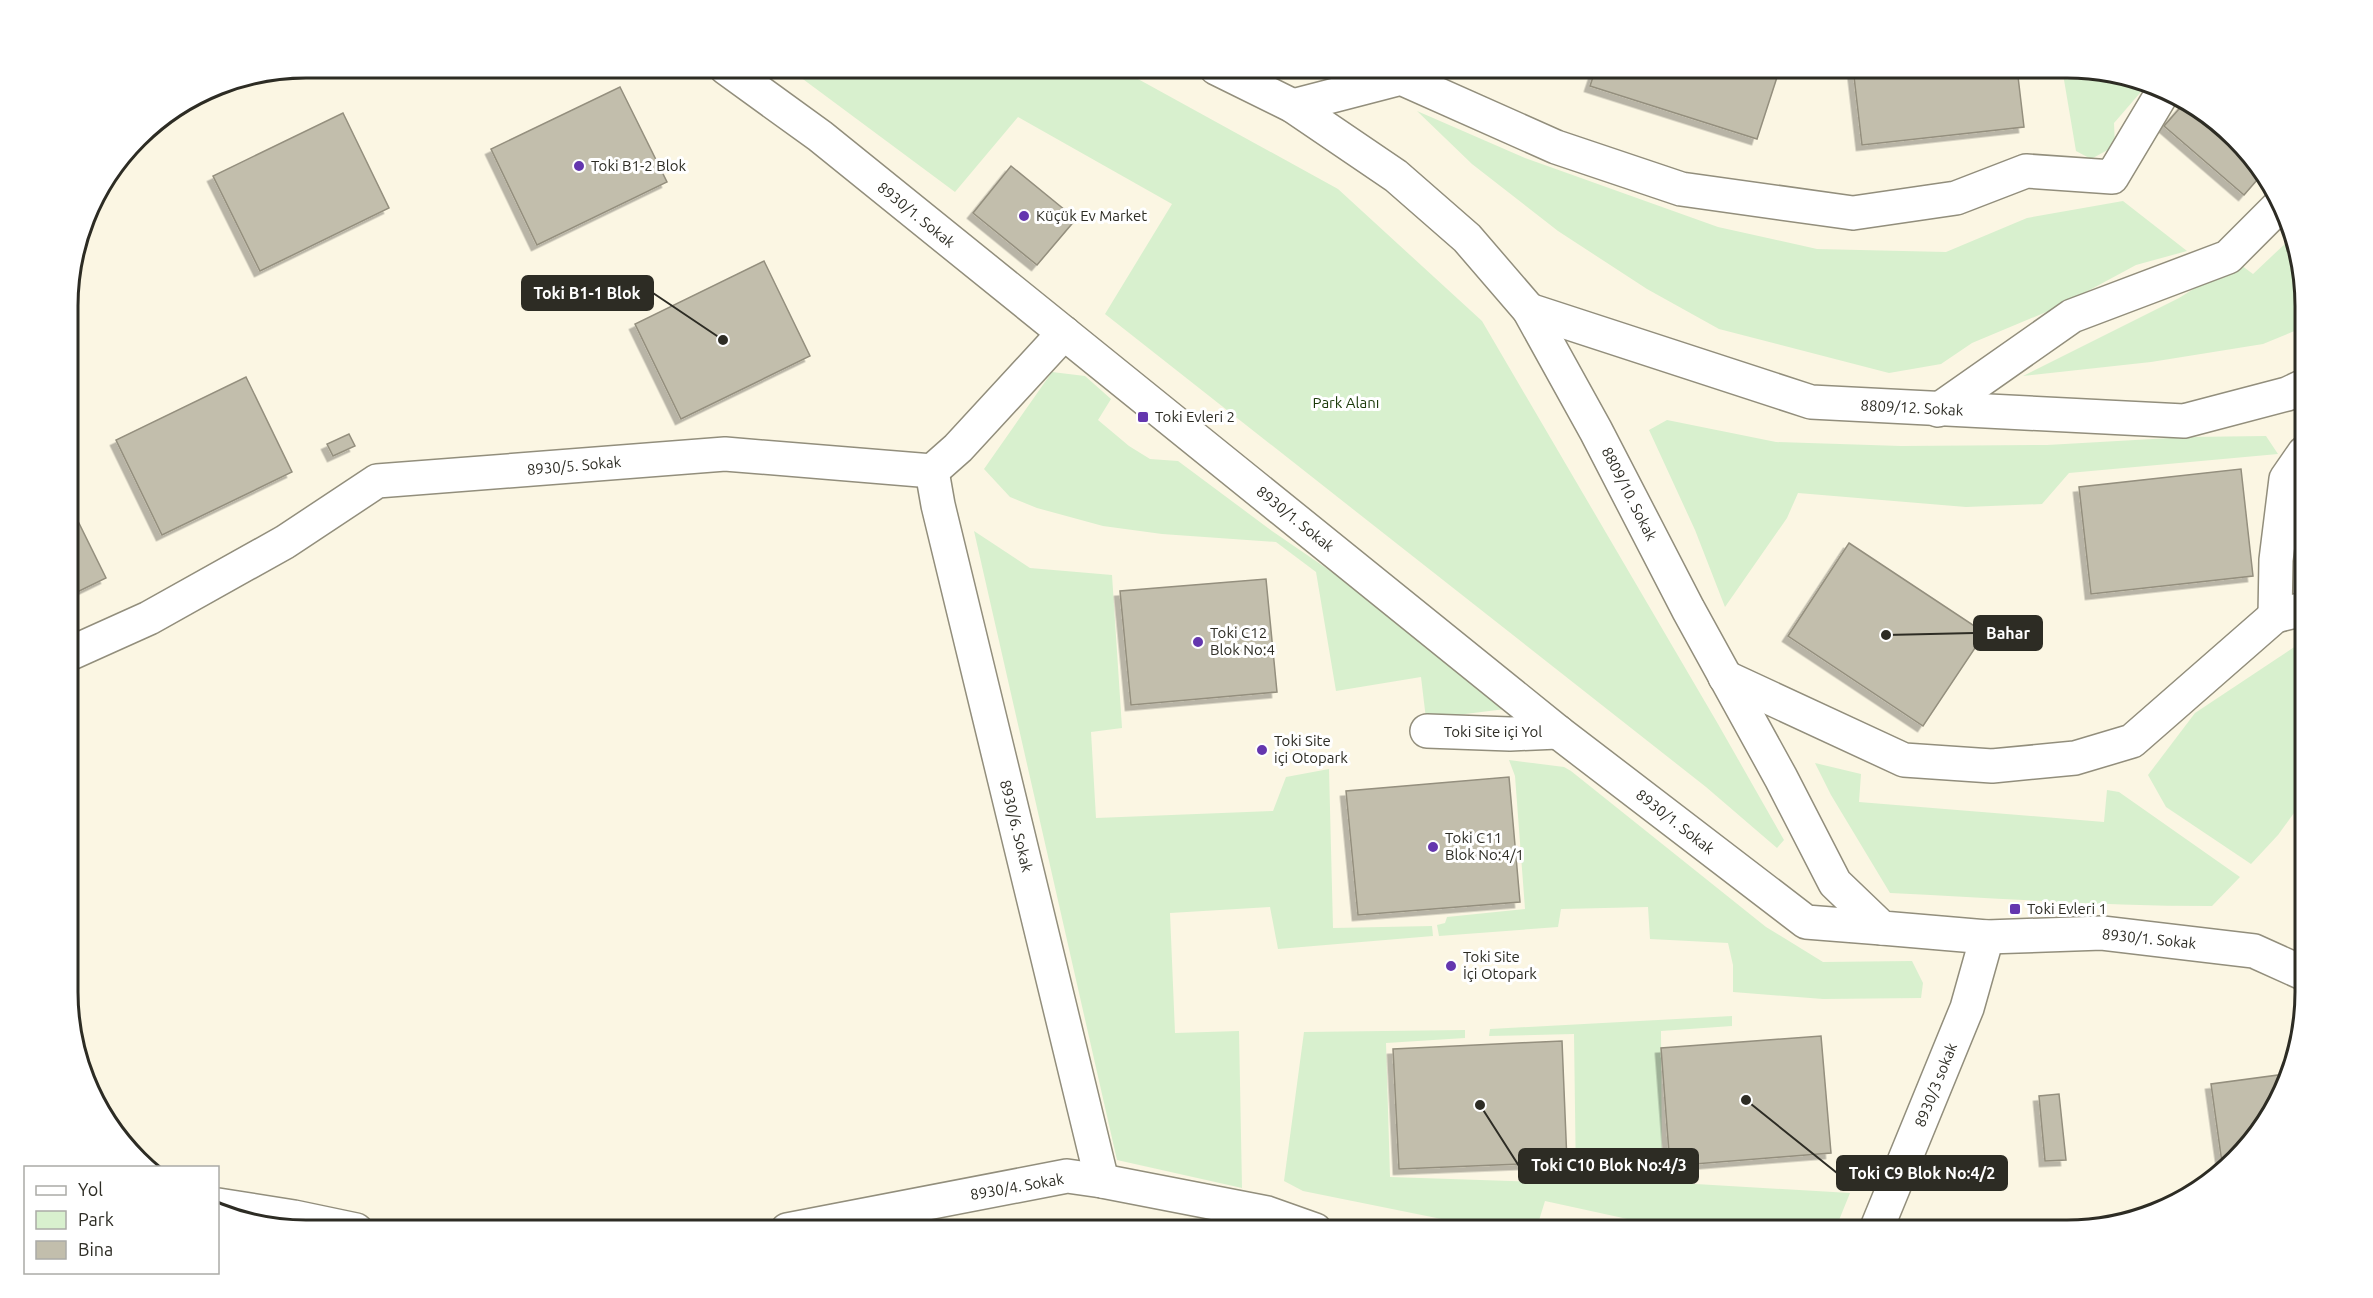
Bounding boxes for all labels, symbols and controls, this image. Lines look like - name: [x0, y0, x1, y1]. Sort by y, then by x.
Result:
- place label: Toki B1-2 Blok: [591, 157, 686, 174]
- marker: Toki B1-2 Blok: [572, 159, 586, 173]
- street label: 8930/1. Sokak: [874, 178, 959, 251]
- place label: Küçük Ev Market: [1036, 207, 1147, 224]
- marker: Küçük Ev Market: [1017, 209, 1031, 223]
- callout: Toki B1-1 Blok: [522, 276, 653, 310]
- text: Toki B1-1 Blok: [533, 284, 641, 302]
- park label: Park Alanı: [1313, 394, 1379, 411]
- street label: 8809/12. Sokak: [1860, 396, 1964, 419]
- place label: Toki Evleri 2: [1155, 408, 1235, 425]
- marker: Toki Evleri 2: [1136, 410, 1150, 424]
- street label: 8809/10. Sokak: [1599, 444, 1661, 544]
- street label: 8930/5. Sokak: [526, 453, 622, 478]
- street label: 8930/1. Sokak: [1253, 482, 1338, 555]
- callout: Bahar: [1974, 616, 2042, 650]
- place label: Toki C12 Blok No:4: [1210, 624, 1275, 658]
- text: Bahar: [1986, 624, 2030, 642]
- marker: Toki C12 Blok No:4: [1191, 635, 1205, 649]
- street label: Toki Site içi Yol: [1444, 723, 1542, 740]
- place label: Toki Site içi Otopark: [1274, 732, 1348, 766]
- marker: Toki Site içi Otopark: [1255, 743, 1269, 757]
- street label: 8930/6. Sokak: [997, 778, 1036, 874]
- street label: 8930/1. Sokak: [1633, 786, 1718, 858]
- place label: Toki C11 Blok No:4/1: [1445, 829, 1524, 863]
- marker: Toki C11 Blok No:4/1: [1426, 840, 1440, 854]
- place label: Toki Evleri 1: [2027, 900, 2107, 917]
- marker: Toki Evleri 1: [2008, 902, 2022, 916]
- street label: 8930/1. Sokak: [2101, 925, 2197, 952]
- place label: Toki Site İçi Otopark: [1463, 948, 1537, 982]
- marker: Toki Site İçi Otopark: [1444, 959, 1458, 973]
- street label: 8930/3 sokak: [1911, 1040, 1960, 1129]
- callout: Toki C10 Blok No:4/3: [1519, 1149, 1698, 1183]
- text: Toki C10 Blok No:4/3: [1531, 1156, 1687, 1174]
- callout: Toki C9 Blok No:4/2: [1837, 1156, 2007, 1190]
- text: Toki C9 Blok No:4/2: [1849, 1164, 1995, 1182]
- legend: [24, 1166, 219, 1274]
- street label: 8930/4. Sokak: [969, 1170, 1065, 1203]
- text: Yol: [78, 1179, 103, 1199]
- text: Park: [78, 1209, 114, 1229]
- text: Bina: [78, 1239, 113, 1259]

